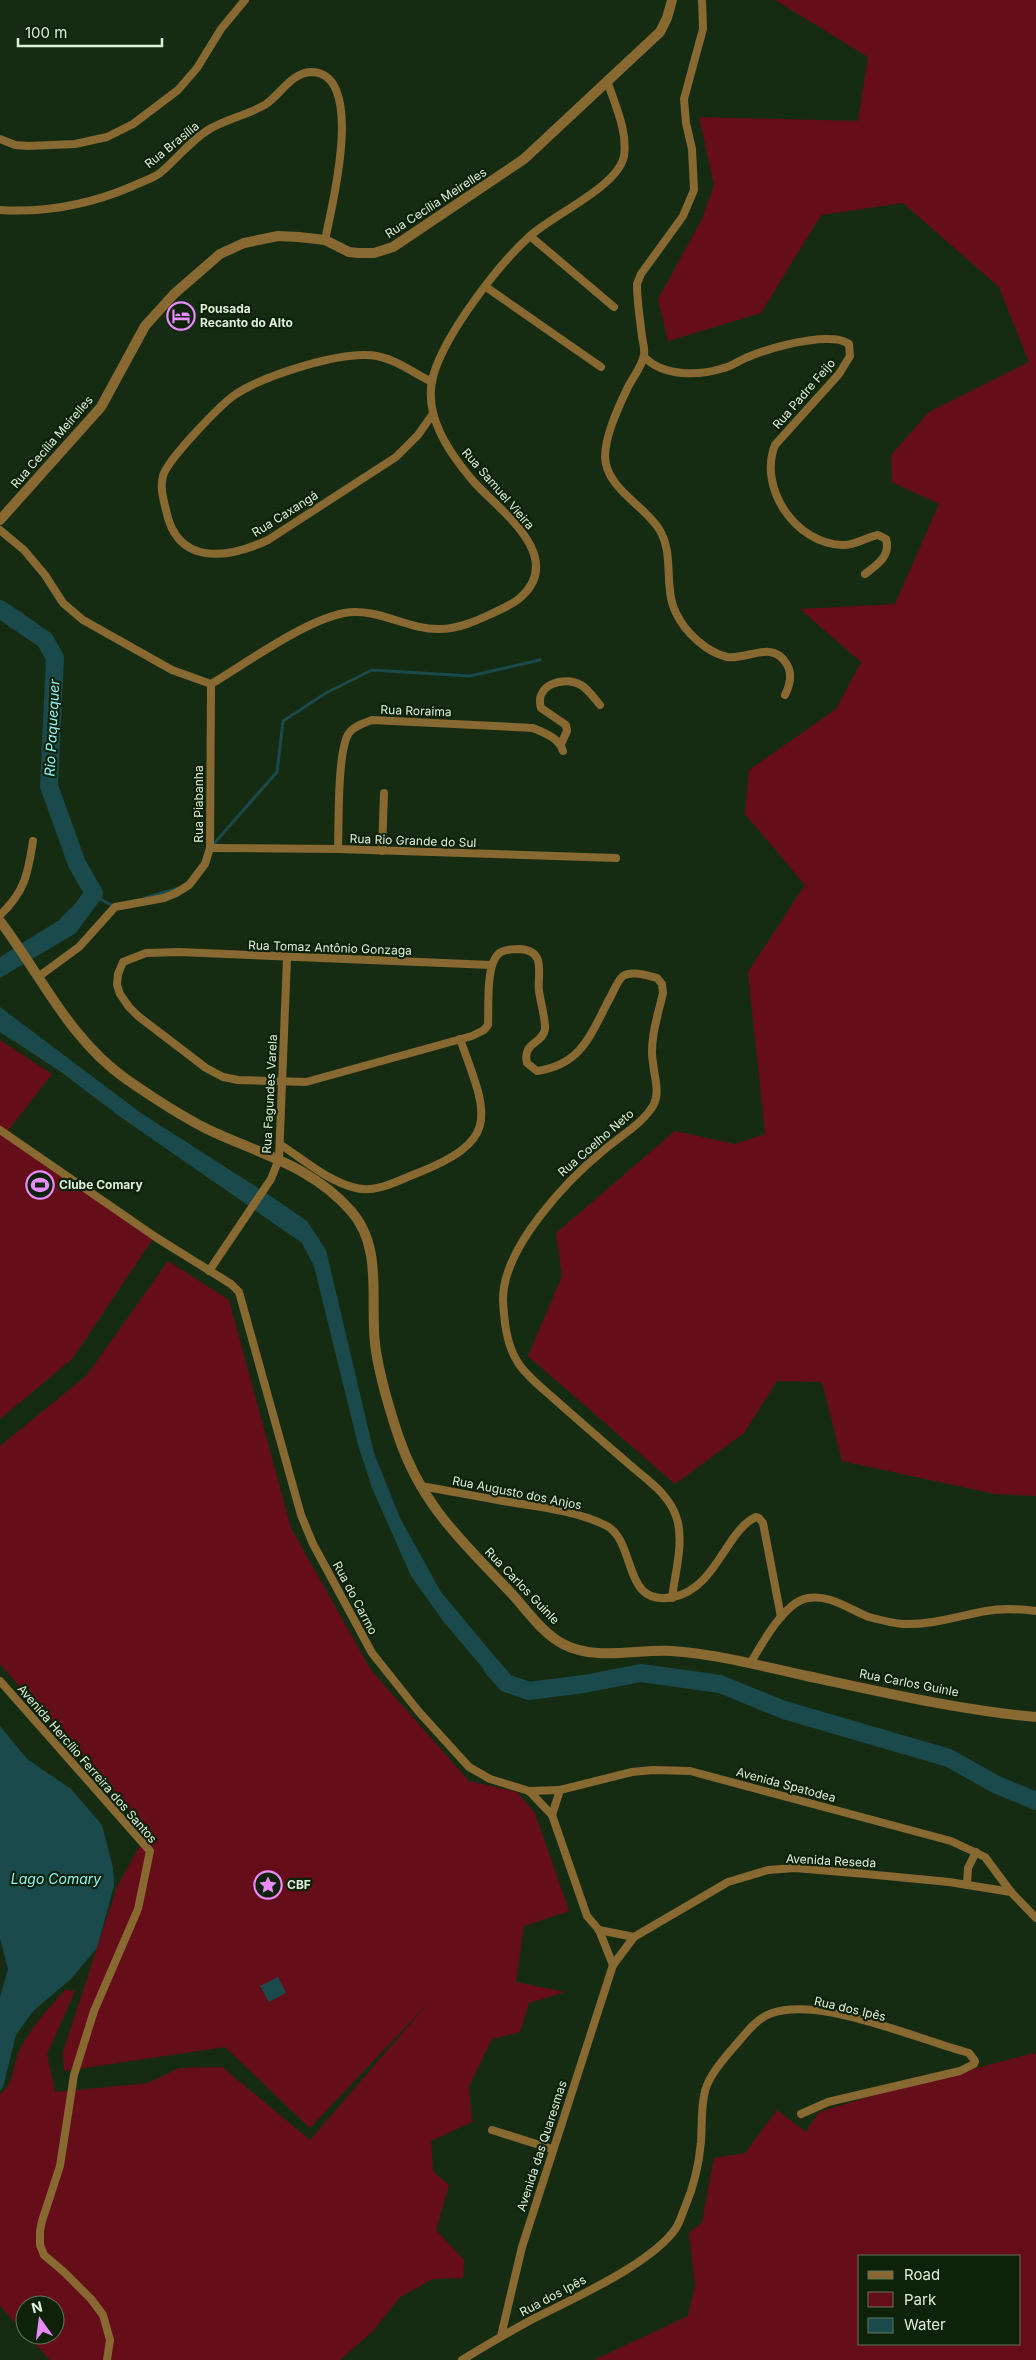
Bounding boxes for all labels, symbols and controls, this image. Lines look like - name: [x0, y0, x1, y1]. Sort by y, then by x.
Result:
- scale bar: [18, 15, 161, 47]
- text: 100 m: [25, 23, 67, 42]
- street label: Rua Brasília: [141, 118, 202, 171]
- street label: Rua Cecília Meirelles: [382, 164, 489, 241]
- hotel icon: Pousada Recanto do Alto: [166, 301, 196, 331]
- place label: Pousada Recanto do Alto: [200, 301, 293, 330]
- street label: Rua Padre Feijo: [769, 356, 838, 432]
- street label: Rua Cecília Meirelles: [7, 392, 96, 491]
- street label: Rua Samuel Vieira: [459, 445, 538, 532]
- street label: Rua Caxangá: [249, 487, 320, 540]
- water label: Rio Paquequer: [40, 678, 63, 777]
- street label: Rua Roraima: [380, 702, 452, 719]
- street label: Rua Piabanha: [191, 765, 206, 843]
- street label: Rua Rio Grande do Sul: [349, 831, 477, 850]
- street label: Rua Tomaz Antônio Gonzaga: [248, 937, 412, 958]
- street label: Rua Fagundes Varela: [259, 1034, 280, 1154]
- street label: Rua Coelho Neto: [555, 1106, 637, 1180]
- sports icon: Clube Comary: [25, 1170, 55, 1200]
- place label: Clube Comary: [59, 1177, 143, 1192]
- street label: Rua Augusto dos Anjos: [451, 1473, 583, 1512]
- street label: Rua Carlos Guinle: [482, 1544, 563, 1627]
- street label: Rua do Carmo: [330, 1559, 381, 1637]
- street label: Rua Carlos Guinle: [858, 1666, 960, 1699]
- street label: Avenida Hercílio Ferreira dos Santos: [14, 1681, 160, 1846]
- street label: Avenida Spatodea: [735, 1764, 838, 1805]
- street label: Avenida Reseda: [786, 1851, 877, 1870]
- water label: Lago Comary: [11, 1870, 102, 1887]
- place icon: CBF: [253, 1870, 283, 1900]
- place label: CBF: [287, 1877, 311, 1892]
- street label: Rua dos Ipês: [813, 1993, 887, 2024]
- street label: Avenida das Quaresmas: [513, 2079, 570, 2213]
- legend: [858, 2255, 1021, 2345]
- text: Road: [904, 2265, 940, 2284]
- street label: Rua dos Ipês: [517, 2272, 589, 2319]
- text: Park: [904, 2290, 937, 2309]
- north arrow: [15, 2295, 65, 2345]
- text: N: [30, 2297, 44, 2316]
- text: Water: [904, 2315, 946, 2334]

